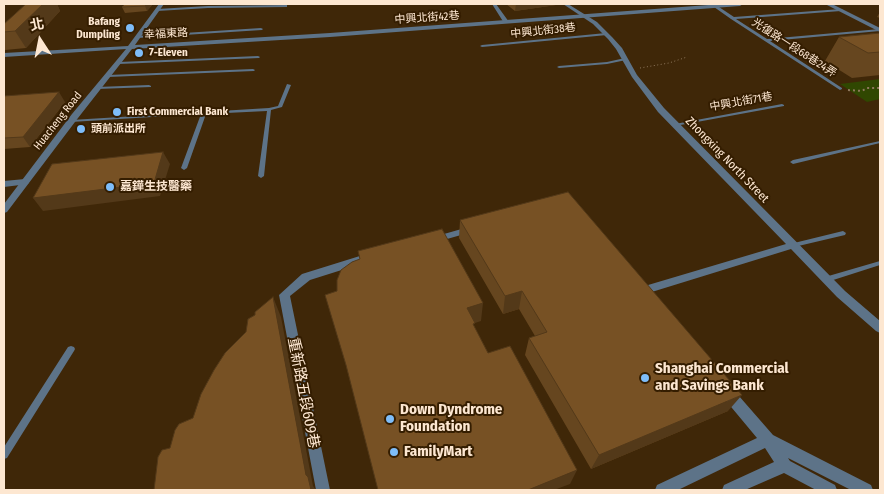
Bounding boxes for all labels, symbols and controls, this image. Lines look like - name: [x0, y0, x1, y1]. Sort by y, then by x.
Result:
- street label: 中興北街42巷: [394, 9, 460, 27]
- north arrow: [15, 15, 65, 65]
- text: 北: [29, 15, 46, 34]
- place label: Bafang Dumpling: [76, 15, 120, 41]
- street label: 光復路一段68巷24弄: [749, 16, 839, 80]
- street label: 中興北街38巷: [510, 21, 576, 41]
- marker: Bafang Dumpling: [124, 22, 136, 34]
- street label: 幸福東路: [144, 26, 188, 42]
- place label: 7-Eleven: [149, 46, 188, 60]
- marker: 7-Eleven: [133, 47, 145, 59]
- street label: Huacheng Road: [31, 89, 85, 153]
- street label: 中興北街71巷: [709, 90, 773, 114]
- place label: First Commercial Bank: [127, 105, 228, 119]
- marker: First Commercial Bank: [111, 106, 123, 118]
- street label: Zhongxing North Street: [682, 114, 772, 206]
- place label: 頭前派出所: [91, 122, 146, 136]
- marker: 頭前派出所: [75, 123, 87, 135]
- place label: 嘉鏵生技醫藥: [120, 180, 192, 194]
- marker: 嘉鏵生技醫藥: [104, 181, 116, 193]
- street label: 重新路五段609巷: [283, 336, 323, 450]
- place label: Shanghai Commercial and Savings Bank: [655, 360, 789, 395]
- marker: Shanghai Commercial and Savings Bank: [639, 372, 651, 384]
- place label: Down Dyndrome Foundation: [400, 401, 502, 436]
- marker: Down Dyndrome Foundation: [384, 413, 396, 425]
- place label: FamilyMart: [404, 443, 473, 461]
- marker: FamilyMart: [388, 446, 400, 458]

